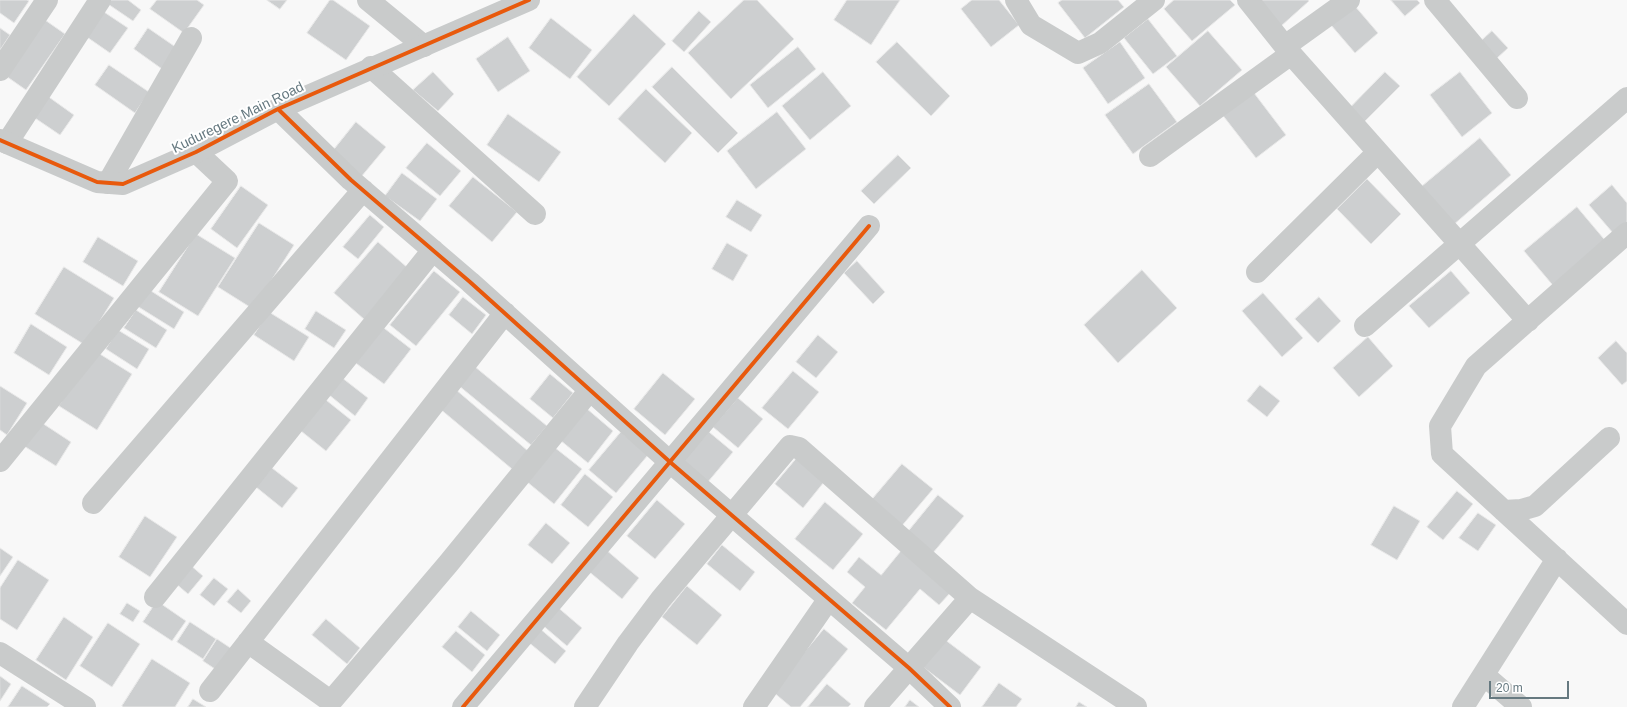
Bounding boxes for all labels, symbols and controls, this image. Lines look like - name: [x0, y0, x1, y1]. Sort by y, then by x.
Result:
- street label: Kuduregere Main Road: [169, 79, 307, 157]
- scale bar: [1491, 673, 1571, 699]
- text: 20 m: [1496, 681, 1523, 695]

